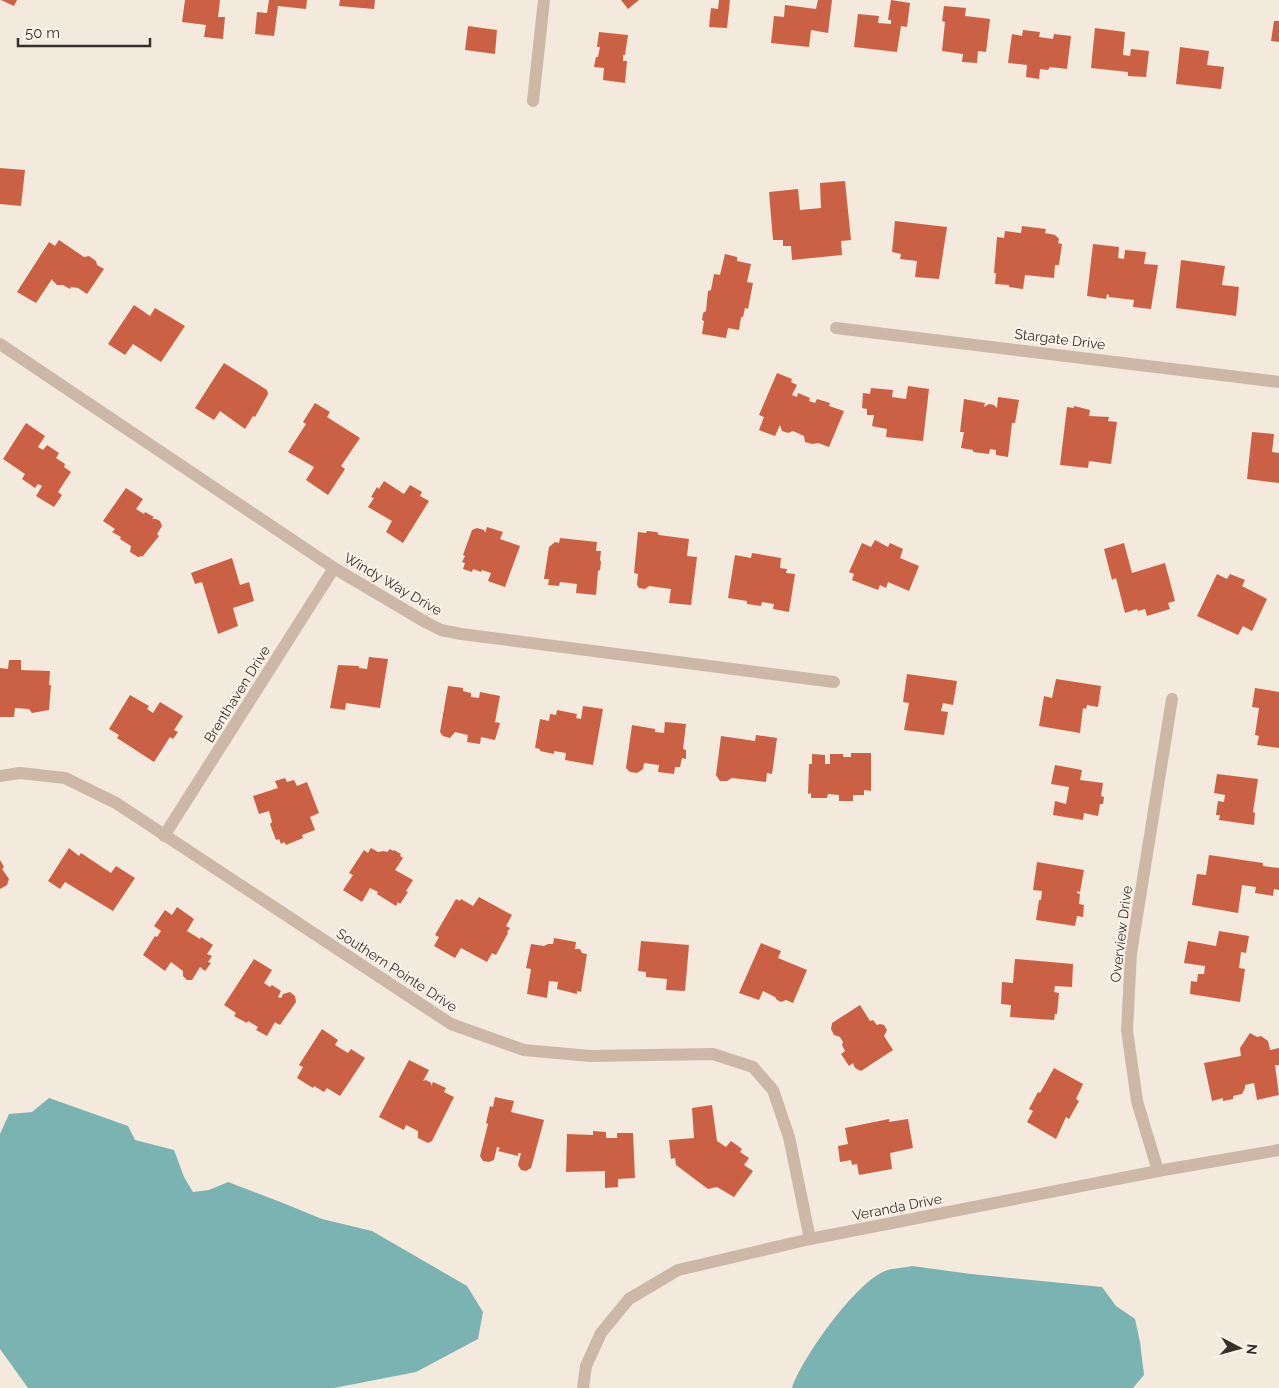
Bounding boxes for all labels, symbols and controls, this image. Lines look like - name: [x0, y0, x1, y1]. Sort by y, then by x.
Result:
- scale bar: [18, 15, 150, 47]
- text: 50 m: [25, 24, 60, 42]
- street label: Stargate Drive: [1014, 325, 1106, 353]
- street label: Windy Way Drive: [341, 549, 445, 619]
- street label: Brenthaven Drive: [201, 643, 273, 745]
- street label: Overview Drive: [1107, 885, 1135, 983]
- street label: Southern Pointe Drive: [334, 925, 460, 1015]
- street label: Veranda Drive: [851, 1190, 943, 1224]
- north arrow: [1214, 1323, 1264, 1373]
- text: N: [1243, 1343, 1260, 1356]

